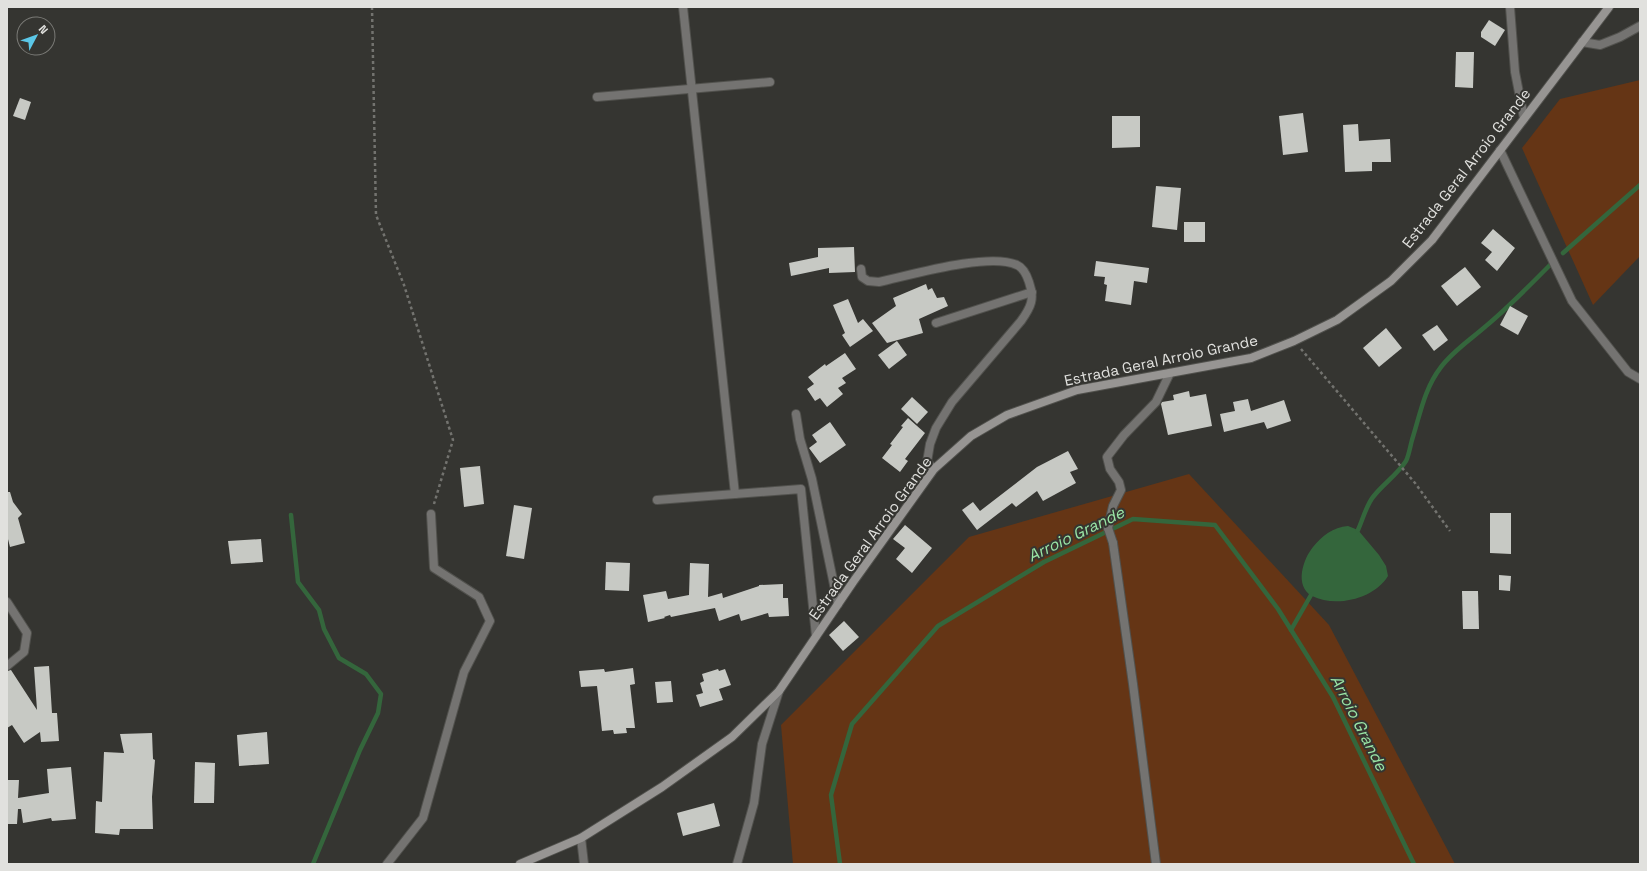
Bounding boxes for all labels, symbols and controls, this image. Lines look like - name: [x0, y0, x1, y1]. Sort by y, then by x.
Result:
- north arrow: [16, 16, 56, 56]
- text: N: [36, 22, 51, 37]
- street label: Estrada Geral Arroio Grande: [1398, 84, 1534, 252]
- street label: Estrada Geral Arroio Grande: [1062, 330, 1260, 390]
- street label: Estrada Geral Arroio Grande: [804, 452, 936, 623]
- water label: Arroio Grande: [1024, 501, 1128, 566]
- water label: Arroio Grande: [1326, 672, 1392, 775]

